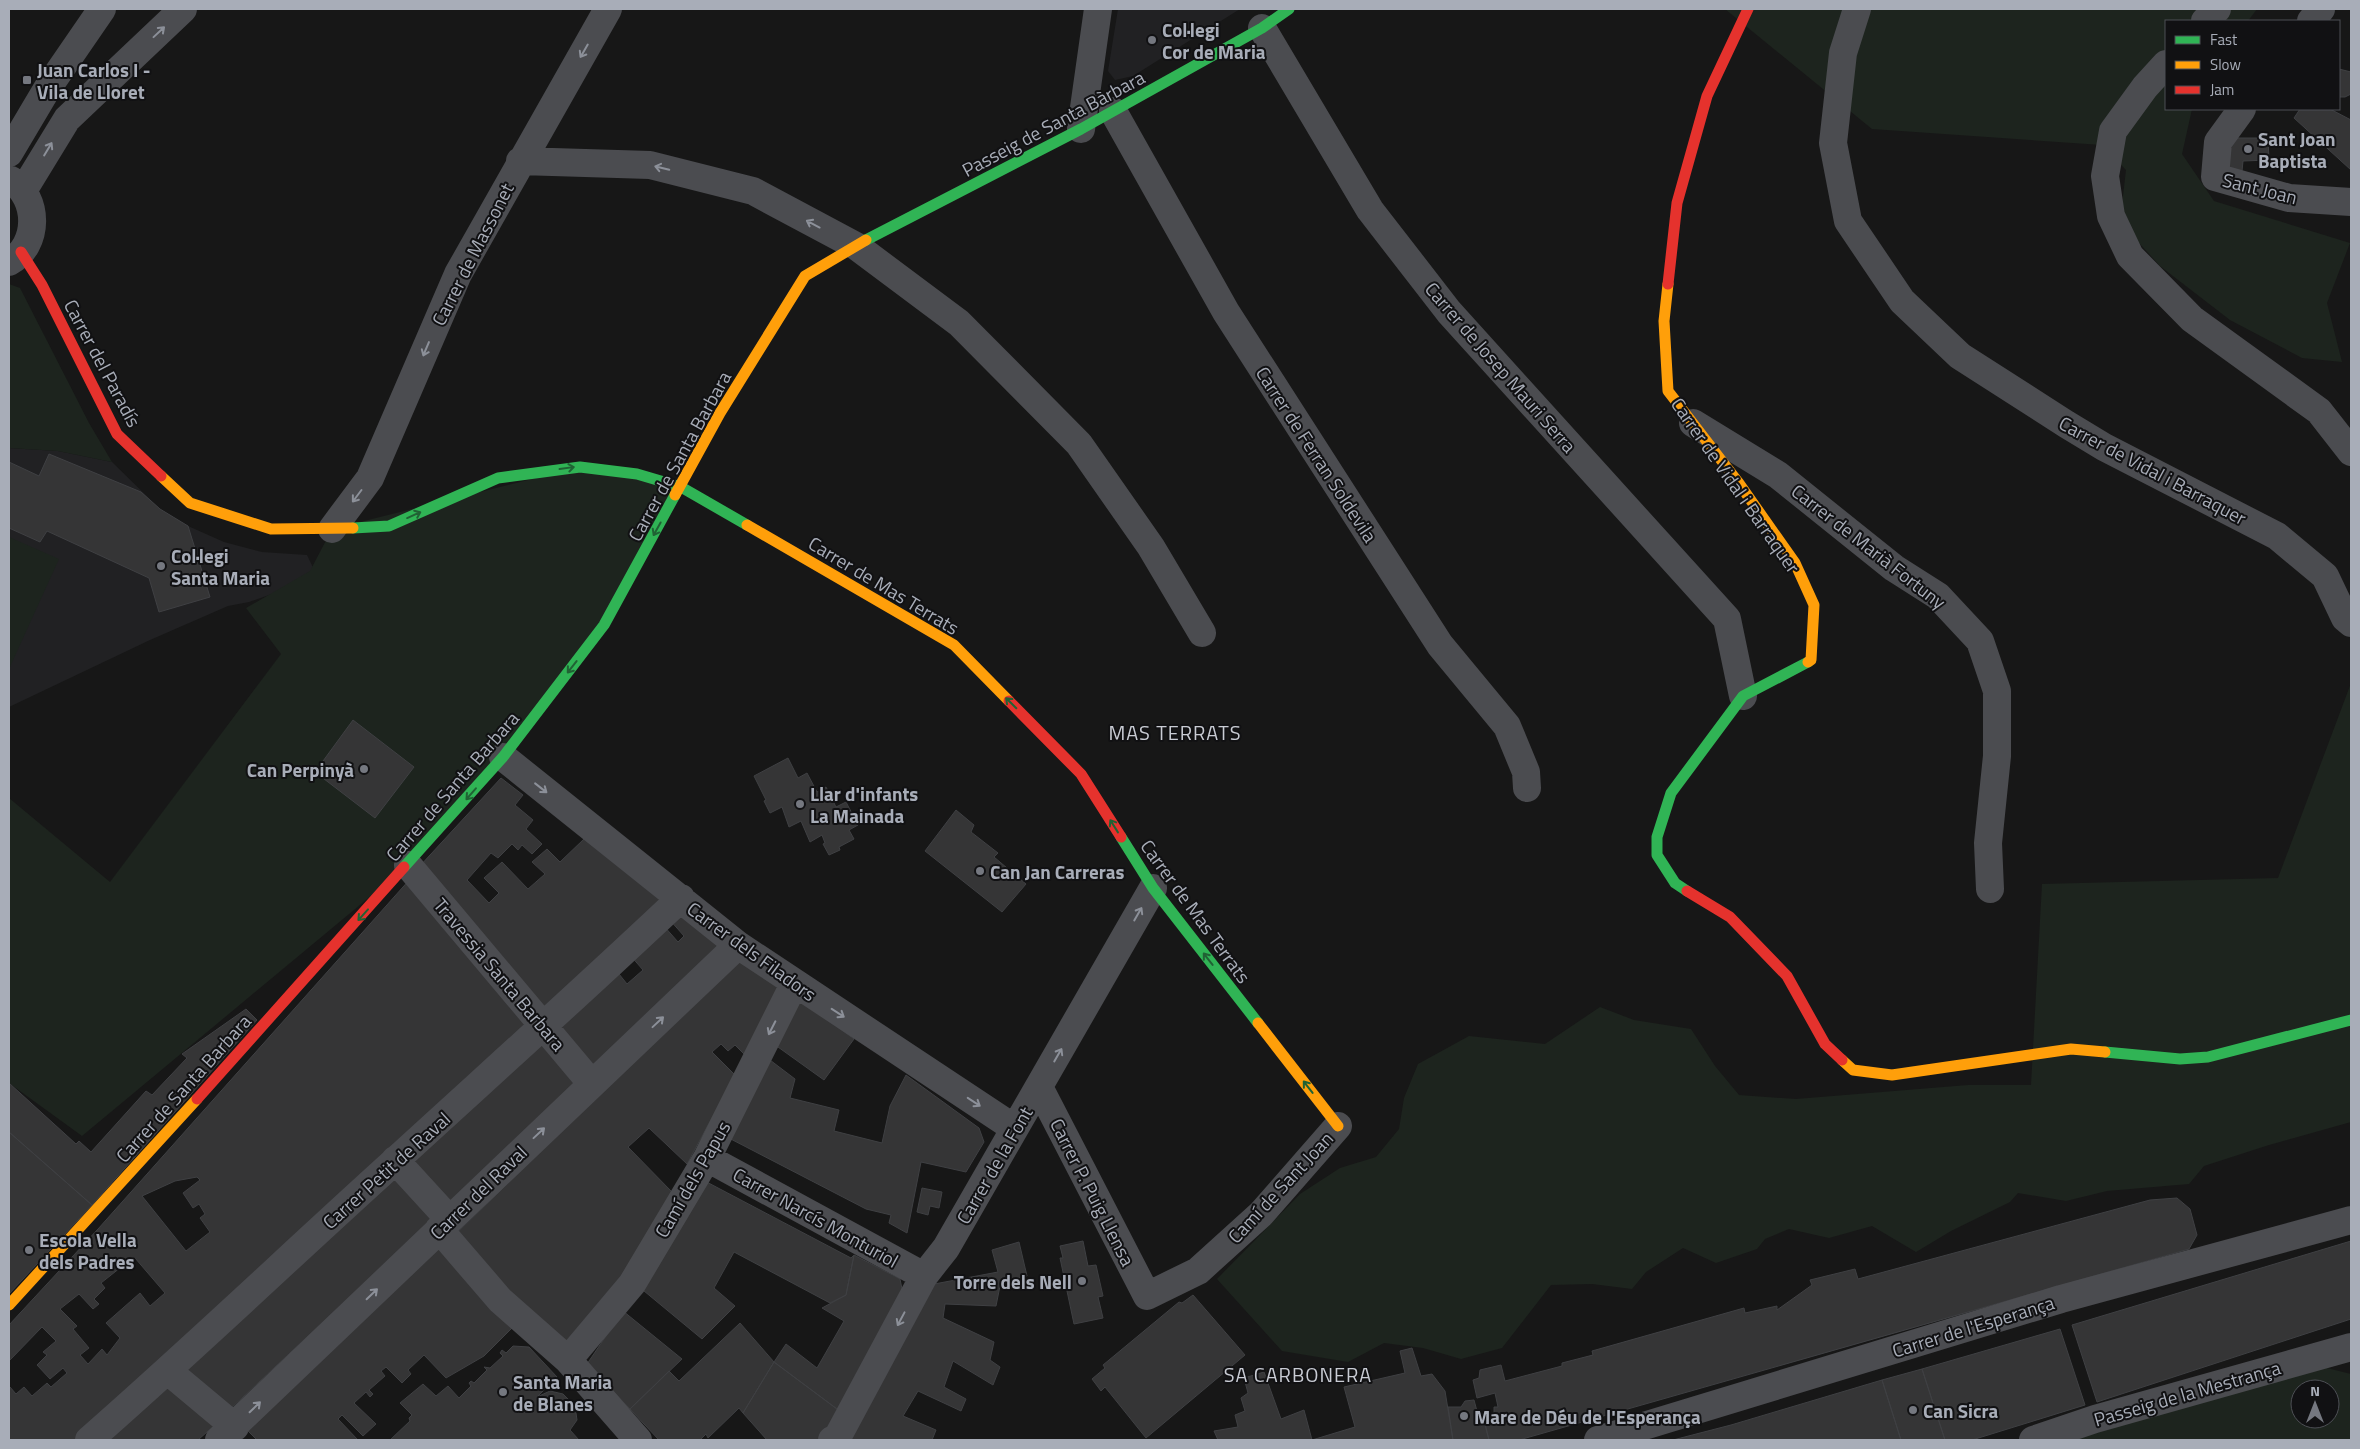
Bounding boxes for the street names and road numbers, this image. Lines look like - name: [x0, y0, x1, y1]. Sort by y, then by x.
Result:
- street label: Passeig de Santa Bàrbara: [956, 62, 1150, 184]
- street label: Sant Joan: [2220, 165, 2300, 211]
- street label: Carrer de Massonet: [424, 177, 521, 330]
- street label: Carrer de Josep Mauri Serra: [1419, 275, 1584, 459]
- street label: Carrer del Paradís: [57, 294, 149, 432]
- street label: Carrer de Ferran Soldevila: [1249, 360, 1385, 548]
- street label: Carrer de Santa Barbara: [620, 365, 738, 546]
- street label: Carrer de Vidal i Barraquer: [1664, 391, 1808, 579]
- street label: Carrer de Vidal i Barraquer: [2054, 408, 2252, 532]
- street label: Carrer de Marià Fortuny: [1786, 476, 1952, 616]
- street label: Carrer de Mas Terrats: [803, 528, 965, 642]
- street label: Carrer de Santa Barbara: [378, 704, 526, 867]
- street label: Carrer de Mas Terrats: [1134, 833, 1258, 989]
- street label: Travessia Santa Barbara: [427, 891, 573, 1057]
- street label: Carrer dels Filadors: [681, 894, 823, 1008]
- street label: Carrer de Santa Barbara: [108, 1007, 258, 1169]
- street label: Carrer de la Font: [949, 1100, 1040, 1229]
- street label: Carrer Petit de Raval: [316, 1105, 456, 1235]
- street label: Carrer P. Puig Llensa: [1043, 1113, 1143, 1271]
- street label: Camí dels Papus: [647, 1115, 737, 1243]
- street label: Camí de Sant Joan: [1220, 1124, 1340, 1250]
- street label: Carrer del Raval: [423, 1138, 533, 1246]
- street label: Carrer Narcís Monturiol: [728, 1159, 904, 1275]
- street label: Carrer de l'Esperança: [1888, 1287, 2058, 1364]
- street label: Passeig de la Mestrança: [2090, 1352, 2284, 1434]

